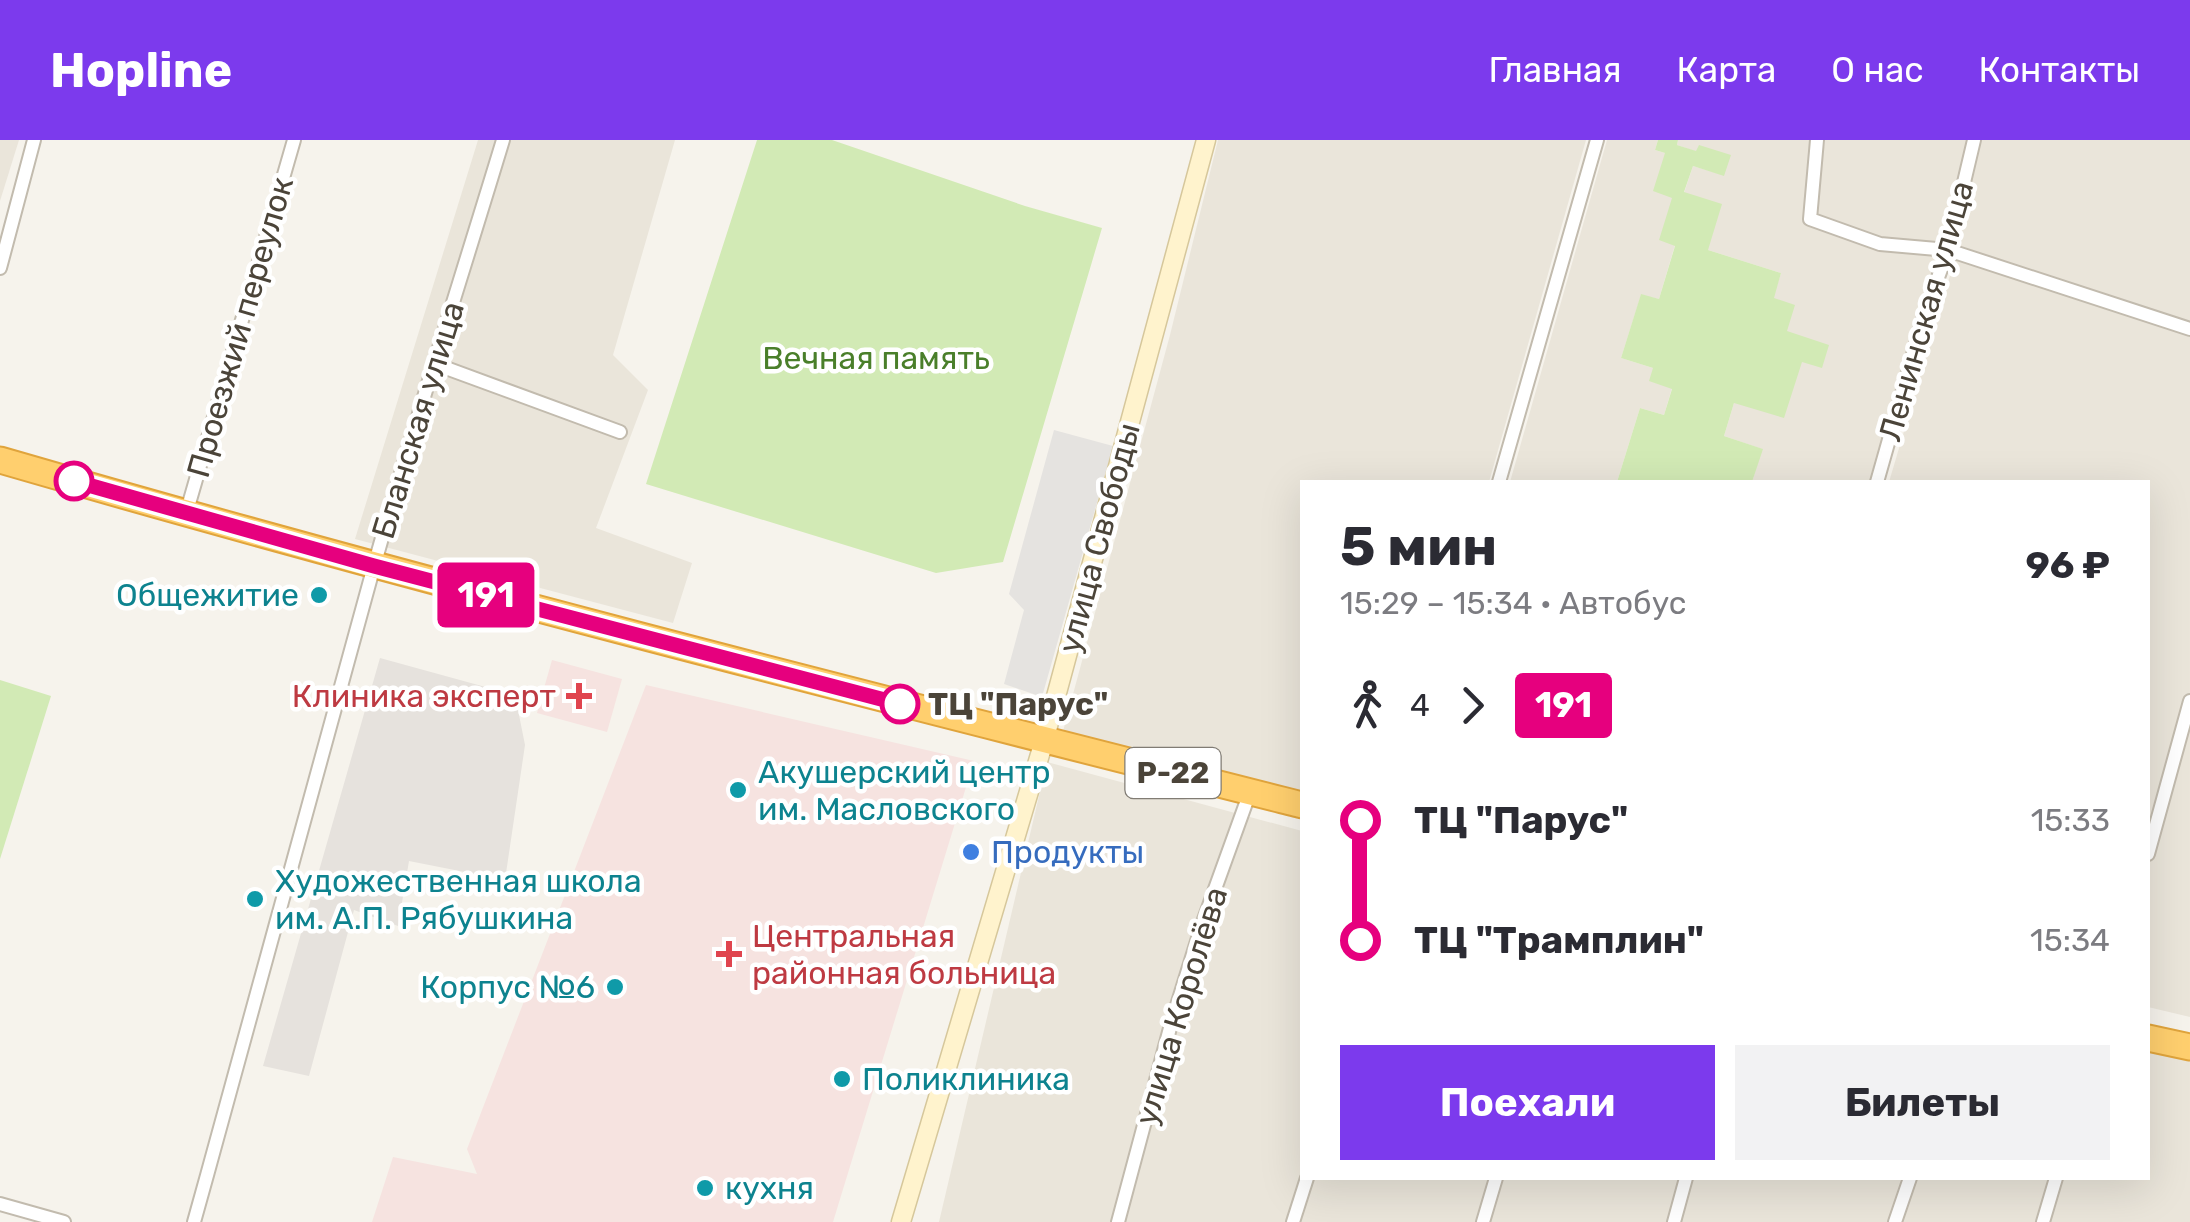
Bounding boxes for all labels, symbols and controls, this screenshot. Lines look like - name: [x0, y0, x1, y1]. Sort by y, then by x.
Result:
- text: Hopline: [50, 42, 232, 99]
- text: Главная: [1488, 49, 1621, 91]
- text: Карта: [1676, 49, 1776, 91]
- text: О нас: [1831, 49, 1924, 91]
- text: Контакты: [1979, 49, 2140, 91]
- street label: Проезжий переулок: [179, 172, 301, 482]
- street label: Ленинская улица: [1871, 177, 1981, 445]
- street label: Бланская улица: [364, 297, 472, 543]
- park label: Вечная память: [762, 339, 990, 377]
- street label: улица Свободы: [1050, 419, 1148, 657]
- unlabelled marker: [55, 462, 93, 500]
- text: 5 мин: [1340, 514, 1497, 579]
- text: 96 ₽: [2026, 542, 2110, 588]
- line badge: 191: [428, 562, 544, 628]
- text: 191: [457, 574, 515, 616]
- place label: Общежитие: [116, 576, 299, 614]
- marker: Общежитие: [308, 584, 330, 606]
- text: 15:29 – 15:34 · Автобус: [1340, 584, 1686, 622]
- place label: Клиника эксперт: [292, 677, 556, 715]
- icon: walk: [1340, 678, 1395, 733]
- icon: forward: [1445, 678, 1500, 733]
- marker: Клиника эксперт: [566, 683, 592, 709]
- text: 191: [1535, 684, 1592, 726]
- marker: ТЦ "Парус": [881, 685, 919, 723]
- place label: ТЦ "Парус": [928, 685, 1108, 723]
- text: 4: [1410, 686, 1430, 724]
- road number: Р-22: [1126, 748, 1220, 798]
- place label: Акушерский центр им. Масловского: [758, 753, 1051, 828]
- marker: Акушерский центр им. Масловского: [727, 779, 749, 801]
- text: ТЦ "Парус": [1414, 797, 1628, 843]
- text: 15:33: [2031, 801, 2110, 839]
- place label: Продукты: [991, 833, 1144, 871]
- marker: Продукты: [960, 841, 982, 863]
- place label: Художественная школа им. А.П. Рябушкина: [275, 862, 642, 937]
- street label: улица Королёва: [1127, 882, 1235, 1130]
- marker: Художественная школа им. А.П. Рябушкина: [244, 888, 266, 910]
- place label: Центральная районная больница: [752, 917, 1056, 992]
- text: ТЦ "Трамплин": [1414, 917, 1704, 963]
- text: 15:34: [2030, 921, 2110, 959]
- marker: Центральная районная больница: [716, 941, 742, 967]
- place label: Корпус №6: [420, 968, 595, 1006]
- marker: Корпус №6: [604, 976, 626, 998]
- button: Поехали: [1340, 1045, 1715, 1160]
- button: Билеты: [1735, 1045, 2110, 1160]
- place label: Поликлиника: [862, 1060, 1070, 1098]
- marker: Поликлиника: [831, 1068, 853, 1090]
- place label: кухня: [725, 1169, 814, 1207]
- marker: кухня: [694, 1177, 716, 1199]

